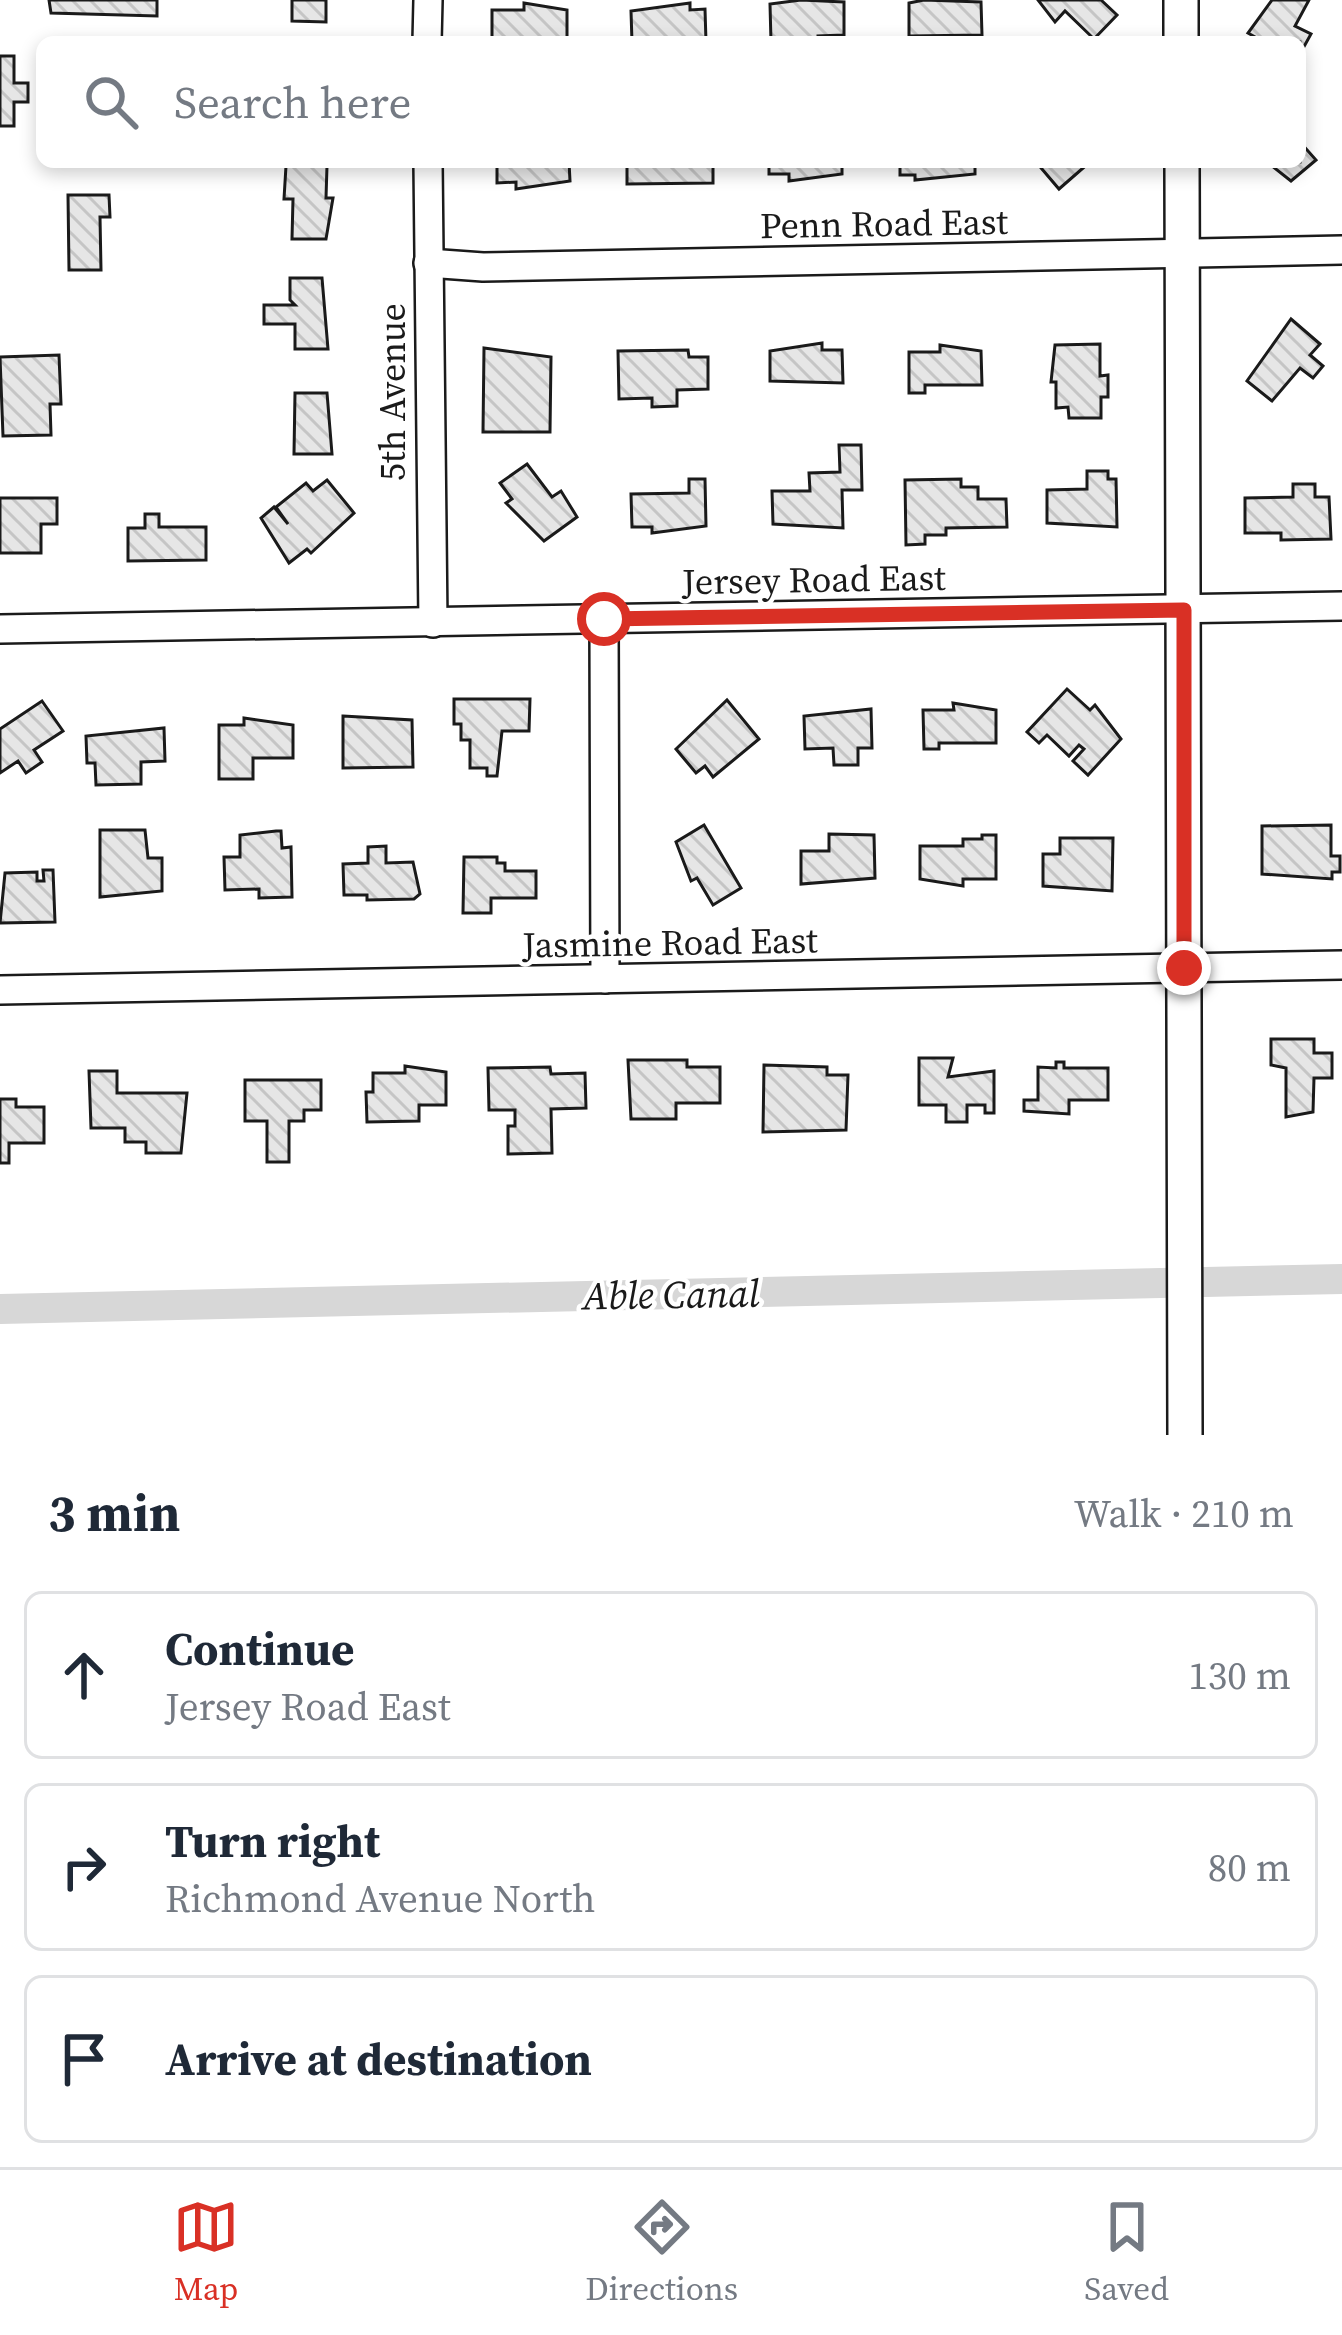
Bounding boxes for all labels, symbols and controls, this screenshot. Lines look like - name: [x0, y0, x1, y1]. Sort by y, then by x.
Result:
- search box: [36, 36, 1306, 168]
- icon: search: [78, 69, 144, 135]
- text: Search here: [174, 71, 411, 133]
- street label: Penn Road East: [760, 197, 1009, 250]
- street label: 5th Avenue: [368, 303, 417, 481]
- street label: Jersey Road East: [681, 553, 947, 606]
- route start: [577, 592, 631, 646]
- street label: Jasmine Road East: [521, 915, 818, 970]
- route end: [1157, 941, 1211, 995]
- water label: Able Canal: [580, 1266, 760, 1323]
- text: 3 min: [48, 1478, 180, 1548]
- text: Walk · 210 m: [1074, 1487, 1294, 1540]
- text: Continue: [165, 1618, 354, 1680]
- icon: ahead: [51, 1642, 117, 1708]
- text: 130 m: [1188, 1649, 1291, 1702]
- text: Jersey Road East: [165, 1680, 451, 1733]
- text: Turn right: [165, 1810, 380, 1872]
- icon: right: [51, 1834, 117, 1900]
- text: 80 m: [1208, 1841, 1291, 1894]
- text: Richmond Avenue North: [165, 1872, 596, 1925]
- icon: arrive: [51, 2026, 117, 2092]
- text: Arrive at destination: [165, 2028, 592, 2090]
- tab: Map: [173, 2194, 239, 2311]
- tab: Directions: [585, 2194, 738, 2311]
- tab: Saved: [1084, 2194, 1169, 2311]

